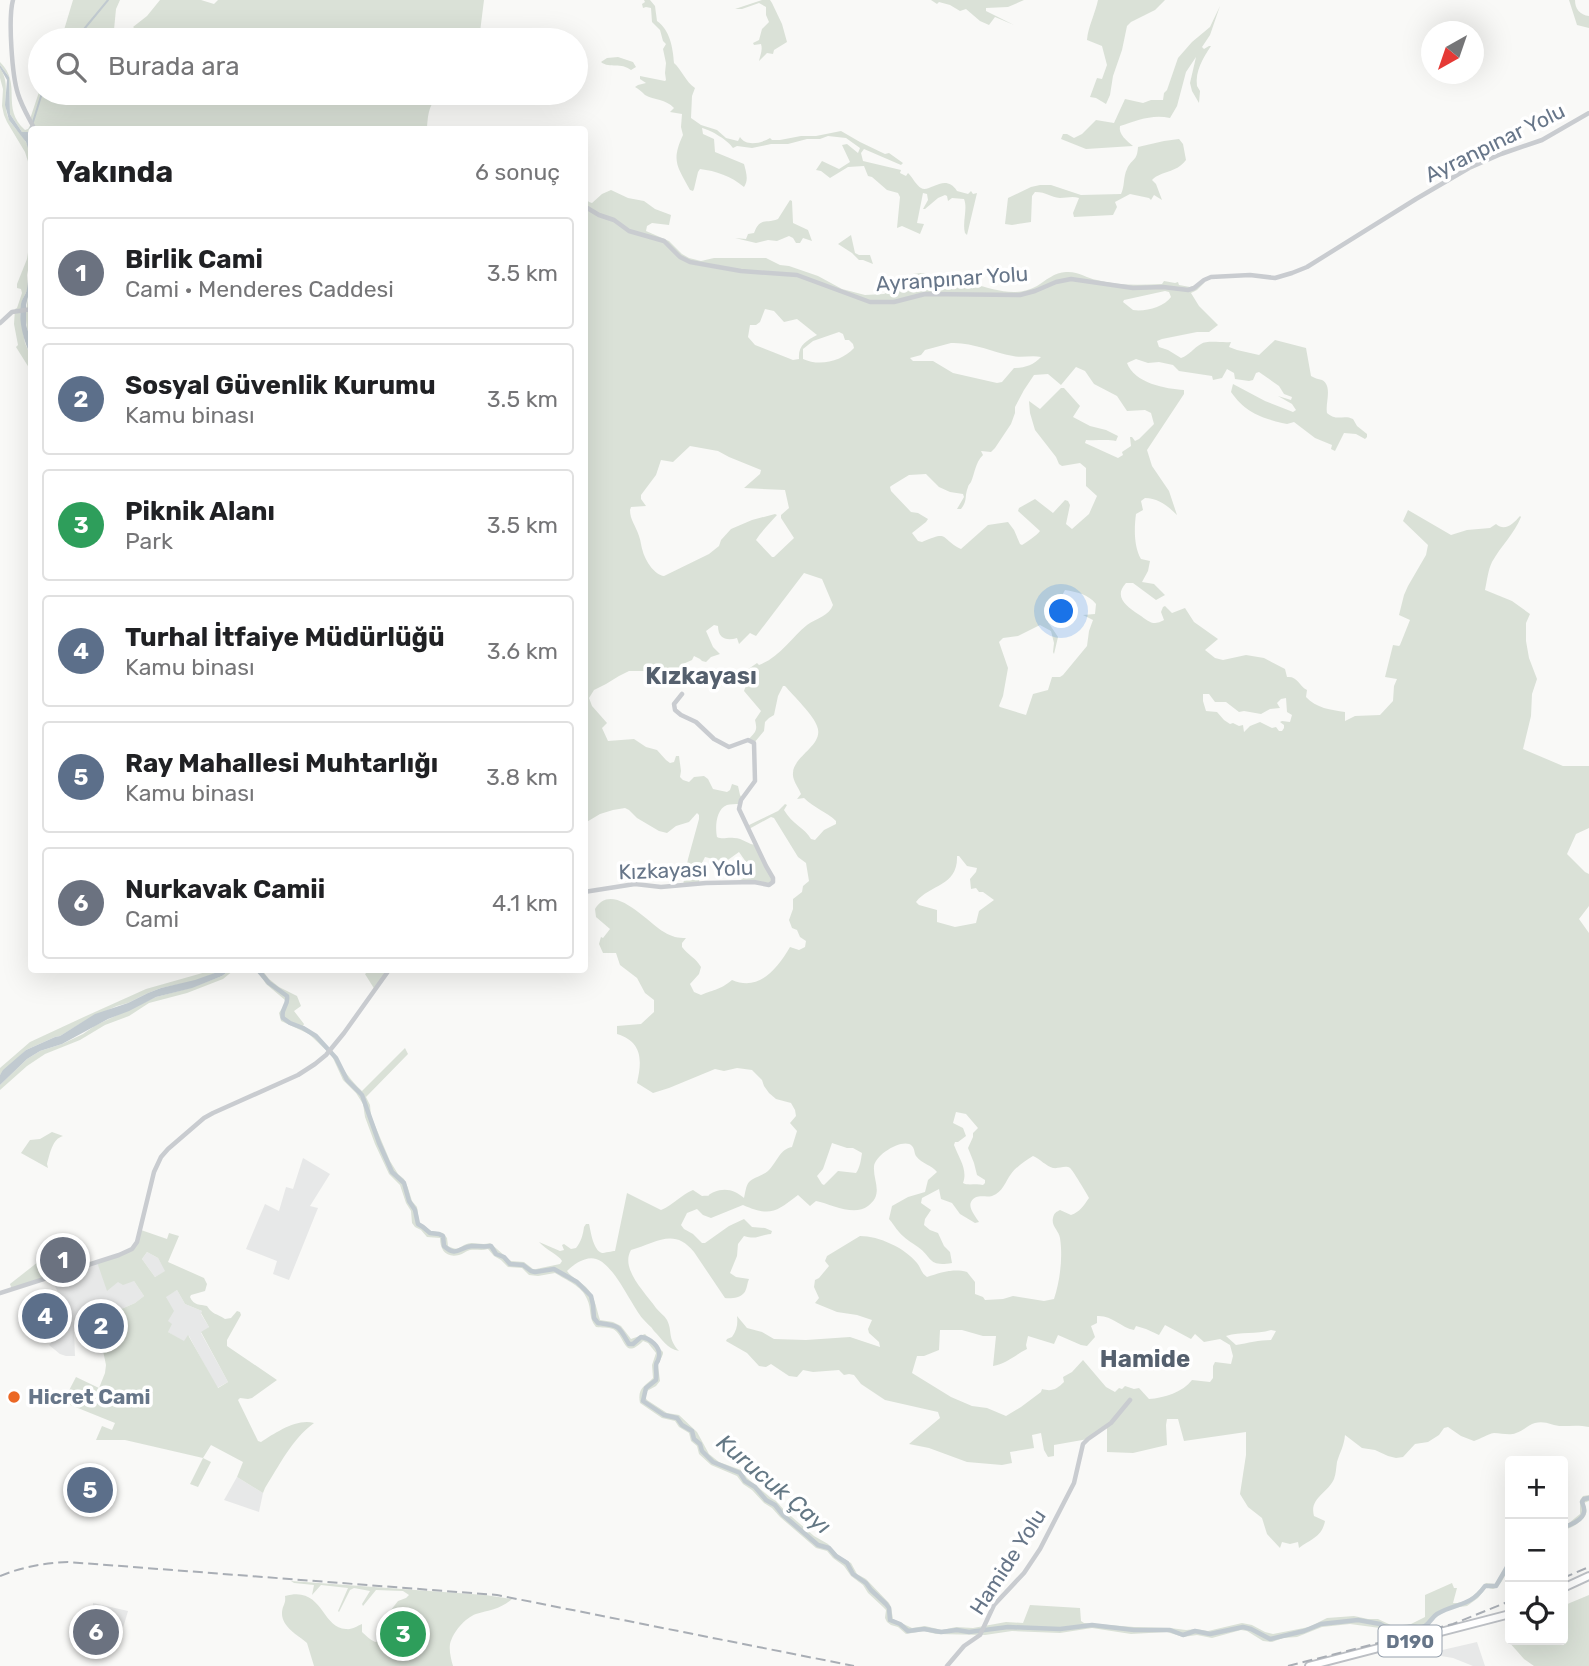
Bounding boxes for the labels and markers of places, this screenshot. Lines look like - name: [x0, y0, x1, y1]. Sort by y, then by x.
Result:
- pin: 1: [40, 1234, 86, 1286]
- pin: 4: [22, 1290, 68, 1342]
- pin: 2: [78, 1300, 124, 1352]
- place label: Hicret Cami: [28, 1384, 151, 1409]
- marker: Hicret Cami: [6, 1389, 22, 1405]
- pin: 5: [67, 1464, 113, 1516]
- pin: 6: [73, 1606, 119, 1658]
- pin: 3: [380, 1608, 426, 1660]

